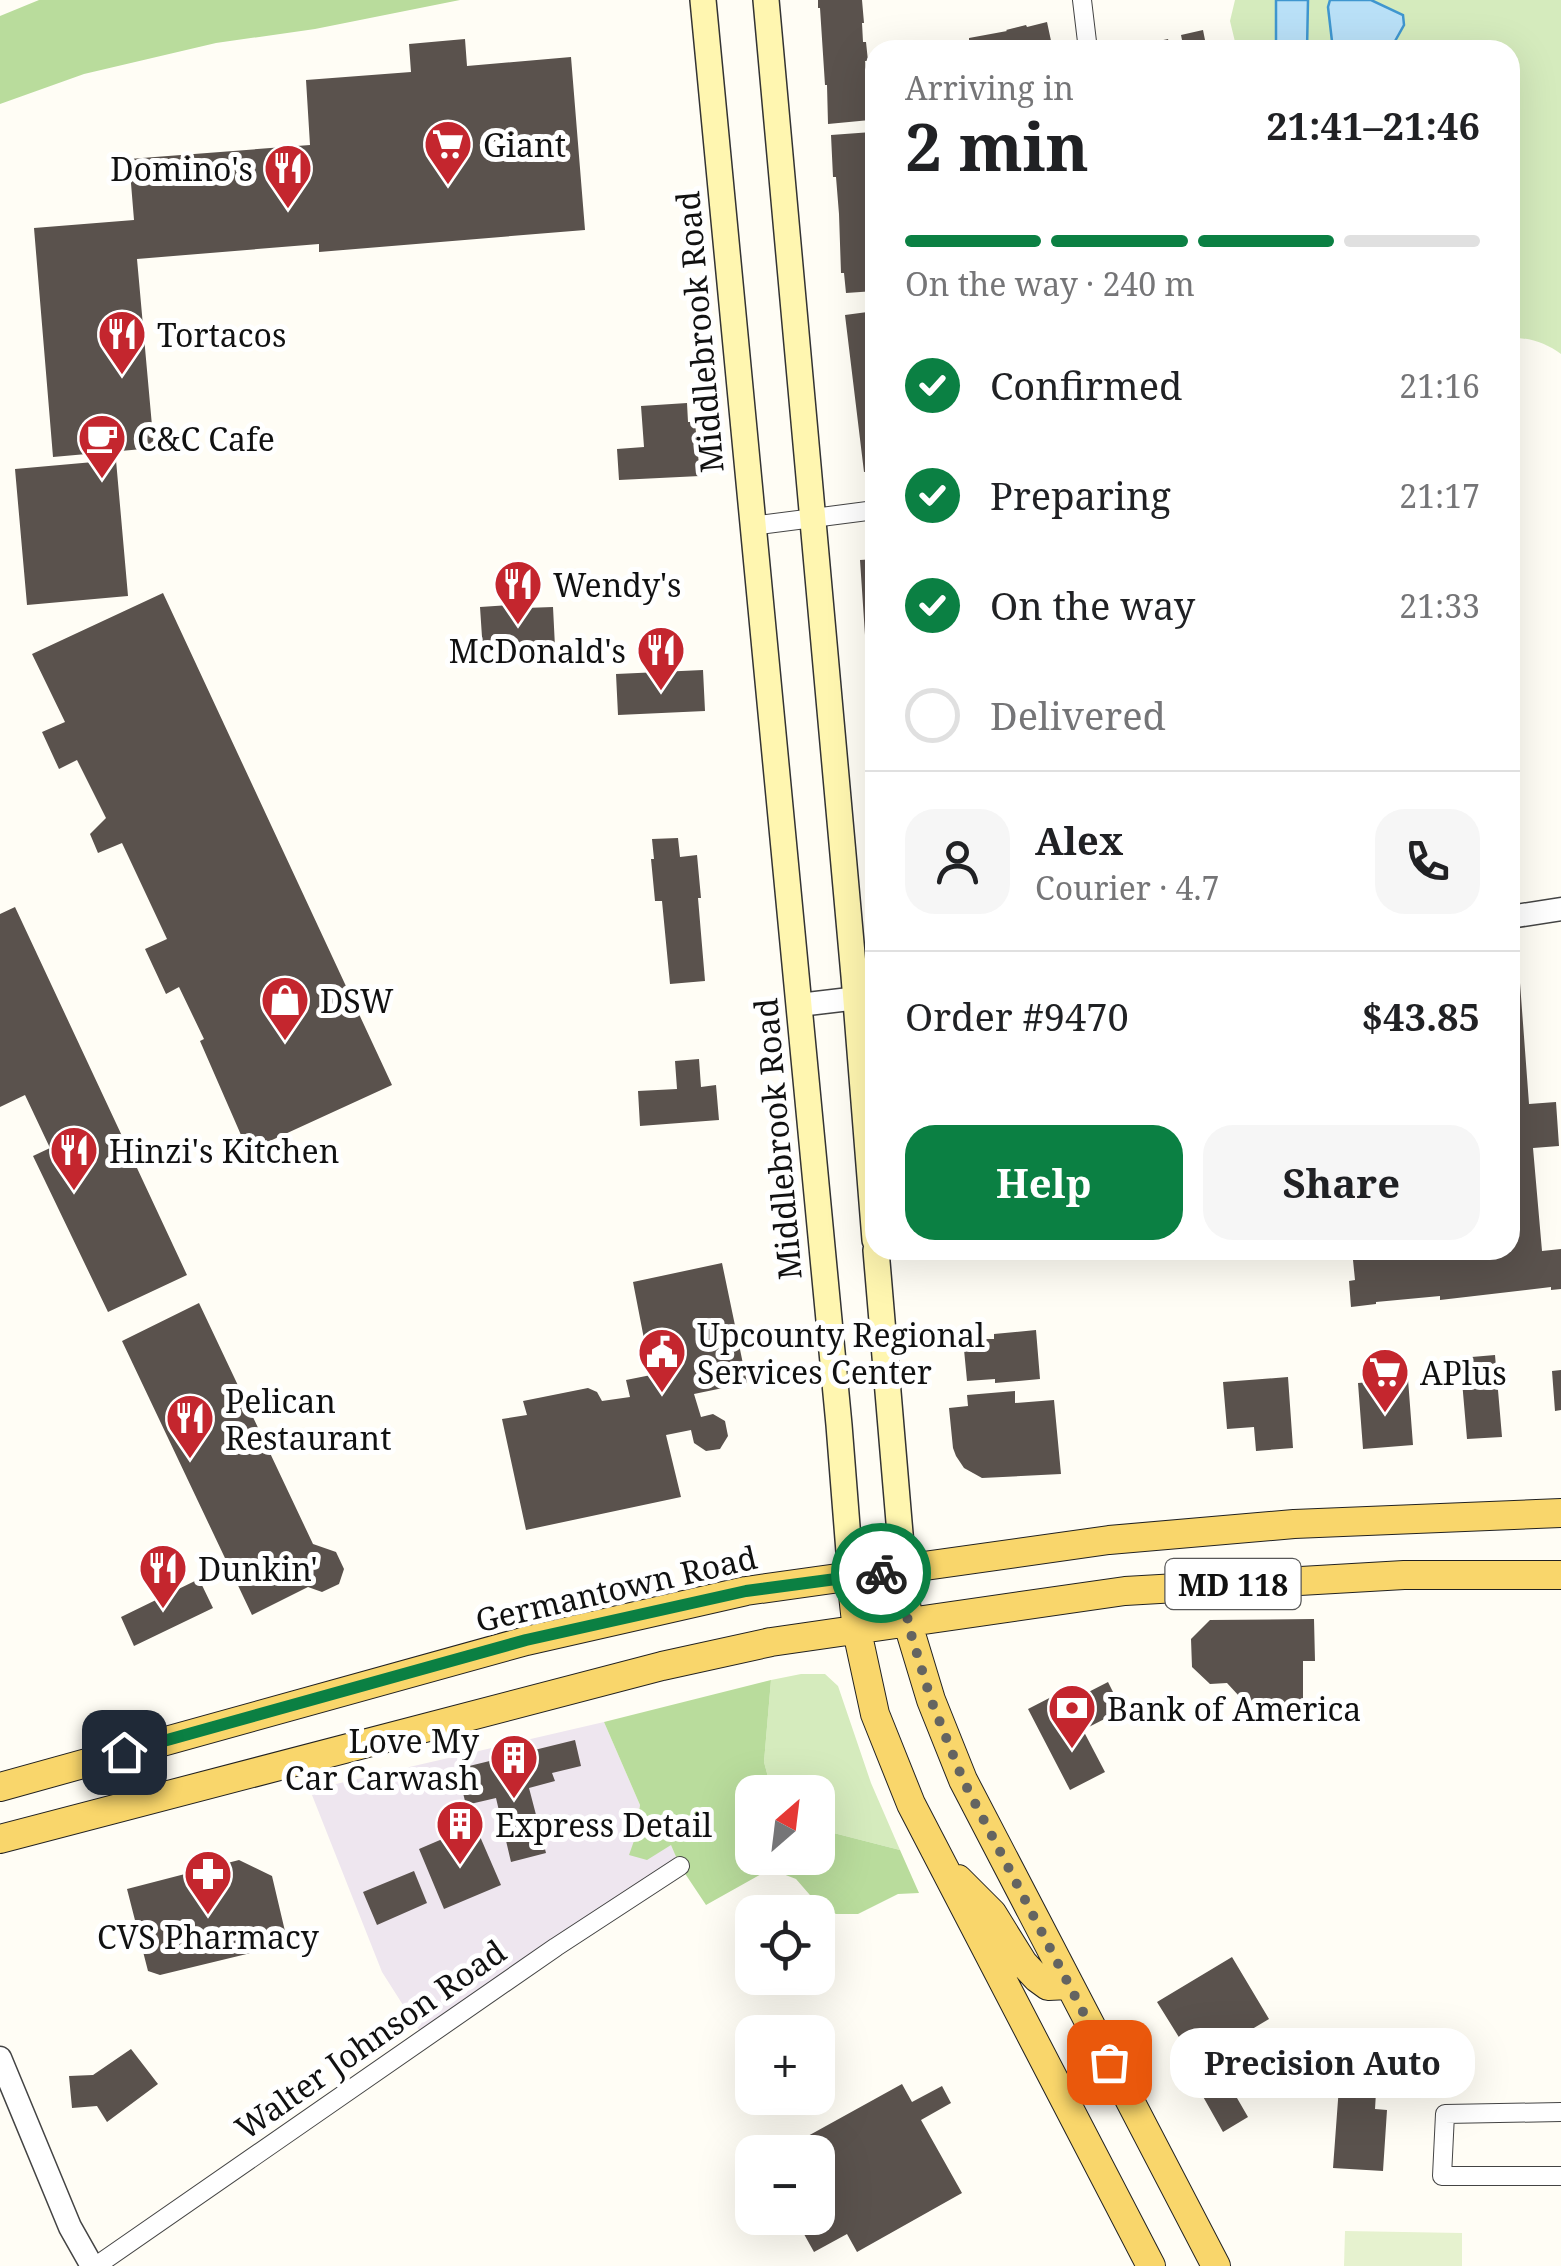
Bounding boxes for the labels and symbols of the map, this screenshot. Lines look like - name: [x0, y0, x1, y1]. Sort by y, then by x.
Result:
- supermarket icon: Giant: [422, 118, 474, 186]
- place label: Giant: [483, 123, 566, 166]
- restaurant icon: Domino's: [262, 142, 314, 210]
- place label: Domino's: [110, 147, 253, 190]
- street label: Middlebrook Road: [665, 189, 733, 475]
- restaurant icon: Tortacos: [96, 308, 148, 376]
- place label: Tortacos: [157, 313, 286, 356]
- cafe icon: C&C Cafe: [76, 412, 128, 480]
- place label: C&C Cafe: [137, 417, 275, 460]
- restaurant icon: Wendy's: [492, 558, 544, 626]
- place label: Wendy's: [553, 563, 682, 606]
- restaurant icon: McDonald's: [635, 624, 687, 692]
- place label: McDonald's: [449, 629, 626, 672]
- shop icon: DSW: [259, 974, 311, 1042]
- place label: DSW: [320, 979, 394, 1022]
- street label: Middlebrook Road: [743, 996, 811, 1282]
- restaurant icon: Hinzi's Kitchen: [48, 1124, 100, 1192]
- place label: Hinzi's Kitchen: [109, 1129, 339, 1172]
- place label: Upcounty Regional Services Center: [697, 1313, 985, 1393]
- public building icon: Upcounty Regional Services Center: [636, 1326, 688, 1394]
- supermarket icon: APlus: [1359, 1346, 1411, 1414]
- place label: APlus: [1420, 1351, 1507, 1394]
- place label: Pelican Restaurant: [225, 1379, 392, 1459]
- restaurant icon: Pelican Restaurant: [164, 1392, 216, 1460]
- courier: [831, 1523, 931, 1623]
- street label: Germantown Road: [471, 1535, 761, 1641]
- restaurant icon: Dunkin': [137, 1542, 189, 1610]
- place label: Dunkin': [198, 1547, 318, 1590]
- road number: MD 118: [1166, 1559, 1300, 1609]
- bank icon: Bank of America: [1046, 1682, 1098, 1750]
- place label: Bank of America: [1107, 1687, 1361, 1730]
- pin: [82, 1710, 167, 1795]
- place label: Love My Car Carwash: [285, 1719, 480, 1799]
- building icon: Love My Car Carwash: [488, 1732, 540, 1800]
- north arrow: [735, 1775, 835, 1875]
- building icon: Express Detail: [434, 1798, 486, 1866]
- place label: Express Detail: [495, 1803, 712, 1846]
- pharmacy icon: CVS Pharmacy: [182, 1848, 234, 1916]
- place label: CVS Pharmacy: [97, 1915, 320, 1958]
- street label: Walter Johnson Road: [226, 1929, 514, 2149]
- pin: [1067, 2020, 1152, 2105]
- callout: Precision Auto: [1169, 2027, 1474, 2097]

